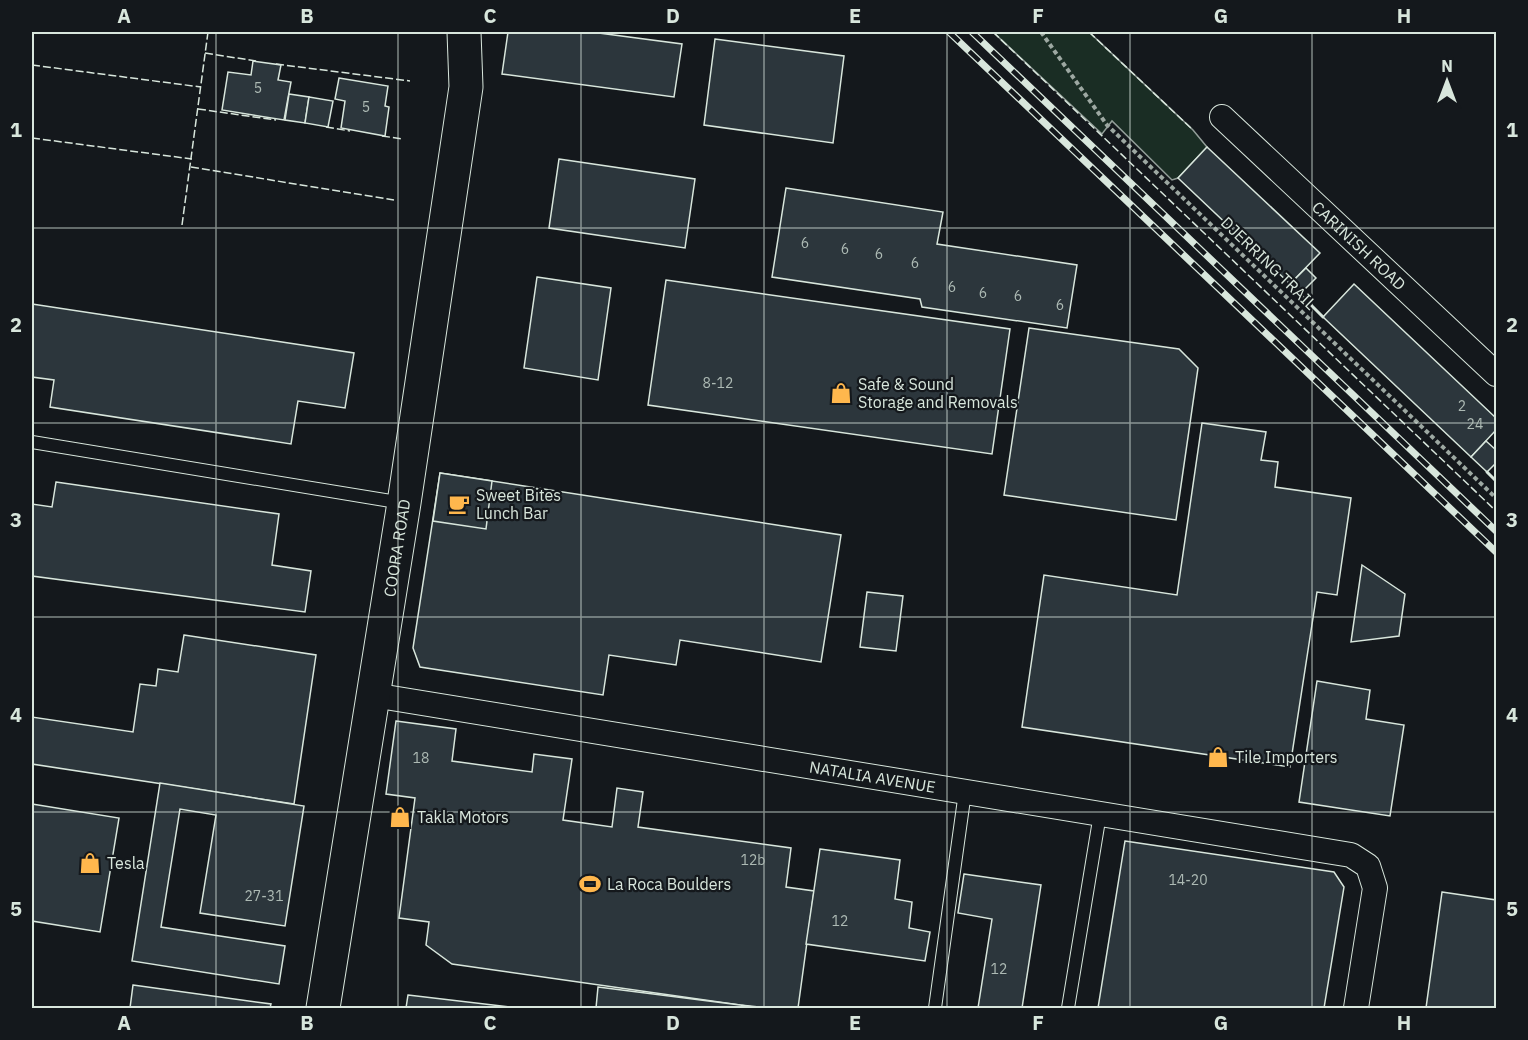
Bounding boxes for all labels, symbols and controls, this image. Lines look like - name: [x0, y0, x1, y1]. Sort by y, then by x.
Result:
- text: A: [117, 2, 131, 29]
- text: B: [300, 2, 314, 29]
- text: C: [483, 2, 497, 29]
- text: D: [666, 2, 680, 29]
- text: E: [849, 2, 861, 29]
- text: F: [1032, 2, 1044, 29]
- text: G: [1214, 2, 1228, 29]
- text: H: [1397, 2, 1411, 29]
- north arrow: [1417, 51, 1477, 111]
- text: N: [1441, 56, 1453, 76]
- house number: 5: [254, 79, 262, 97]
- house number: 5: [362, 98, 370, 116]
- text: 1: [10, 116, 22, 143]
- text: 1: [1506, 116, 1518, 143]
- street label: CARINISH ROAD: [1308, 197, 1410, 294]
- street label: DJERRING TRAIL: [1217, 212, 1321, 314]
- house number: 6: [801, 234, 809, 252]
- house number: 6: [841, 240, 849, 258]
- house number: 6: [875, 245, 883, 263]
- house number: 6: [911, 254, 919, 272]
- house number: 6: [948, 278, 956, 296]
- house number: 6: [979, 284, 987, 302]
- house number: 6: [1014, 287, 1022, 305]
- house number: 6: [1056, 296, 1064, 314]
- text: 2: [10, 311, 22, 338]
- text: 2: [1506, 311, 1518, 338]
- house number: 8-12: [703, 374, 733, 392]
- place label: Safe & Sound Storage and Removals: [858, 374, 1018, 412]
- shop icon: Safe & Sound Storage and Removals: [829, 381, 853, 405]
- house number: 2: [1458, 397, 1466, 415]
- house number: 24: [1467, 415, 1483, 433]
- place label: Sweet Bites Lunch Bar: [476, 485, 561, 523]
- cafe icon: Sweet Bites Lunch Bar: [447, 492, 471, 516]
- street label: COORA ROAD: [379, 497, 415, 598]
- text: 3: [10, 506, 22, 533]
- text: 3: [1506, 506, 1518, 533]
- text: 4: [10, 701, 22, 728]
- text: 4: [1506, 701, 1518, 728]
- shop icon: Tile Importers: [1206, 745, 1230, 769]
- place label: Tile Importers: [1235, 747, 1338, 767]
- house number: 18: [413, 749, 429, 767]
- street label: NATALIA AVENUE: [808, 757, 937, 797]
- shop icon: Takla Motors: [388, 805, 412, 829]
- place label: Takla Motors: [417, 807, 509, 827]
- shop icon: Tesla: [78, 851, 102, 875]
- house number: 12b: [741, 851, 765, 869]
- place label: Tesla: [107, 853, 145, 873]
- house number: 14-20: [1168, 871, 1208, 889]
- sports icon: La Roca Boulders: [578, 872, 602, 896]
- place label: La Roca Boulders: [607, 874, 731, 894]
- house number: 27-31: [244, 887, 284, 905]
- text: 5: [10, 895, 22, 922]
- text: 5: [1506, 895, 1518, 922]
- house number: 12: [832, 912, 848, 930]
- house number: 12: [991, 960, 1007, 978]
- text: A: [117, 1009, 131, 1036]
- text: B: [300, 1009, 314, 1036]
- text: C: [483, 1009, 497, 1036]
- text: D: [666, 1009, 680, 1036]
- text: E: [849, 1009, 861, 1036]
- text: F: [1032, 1009, 1044, 1036]
- text: G: [1214, 1009, 1228, 1036]
- text: H: [1397, 1009, 1411, 1036]

